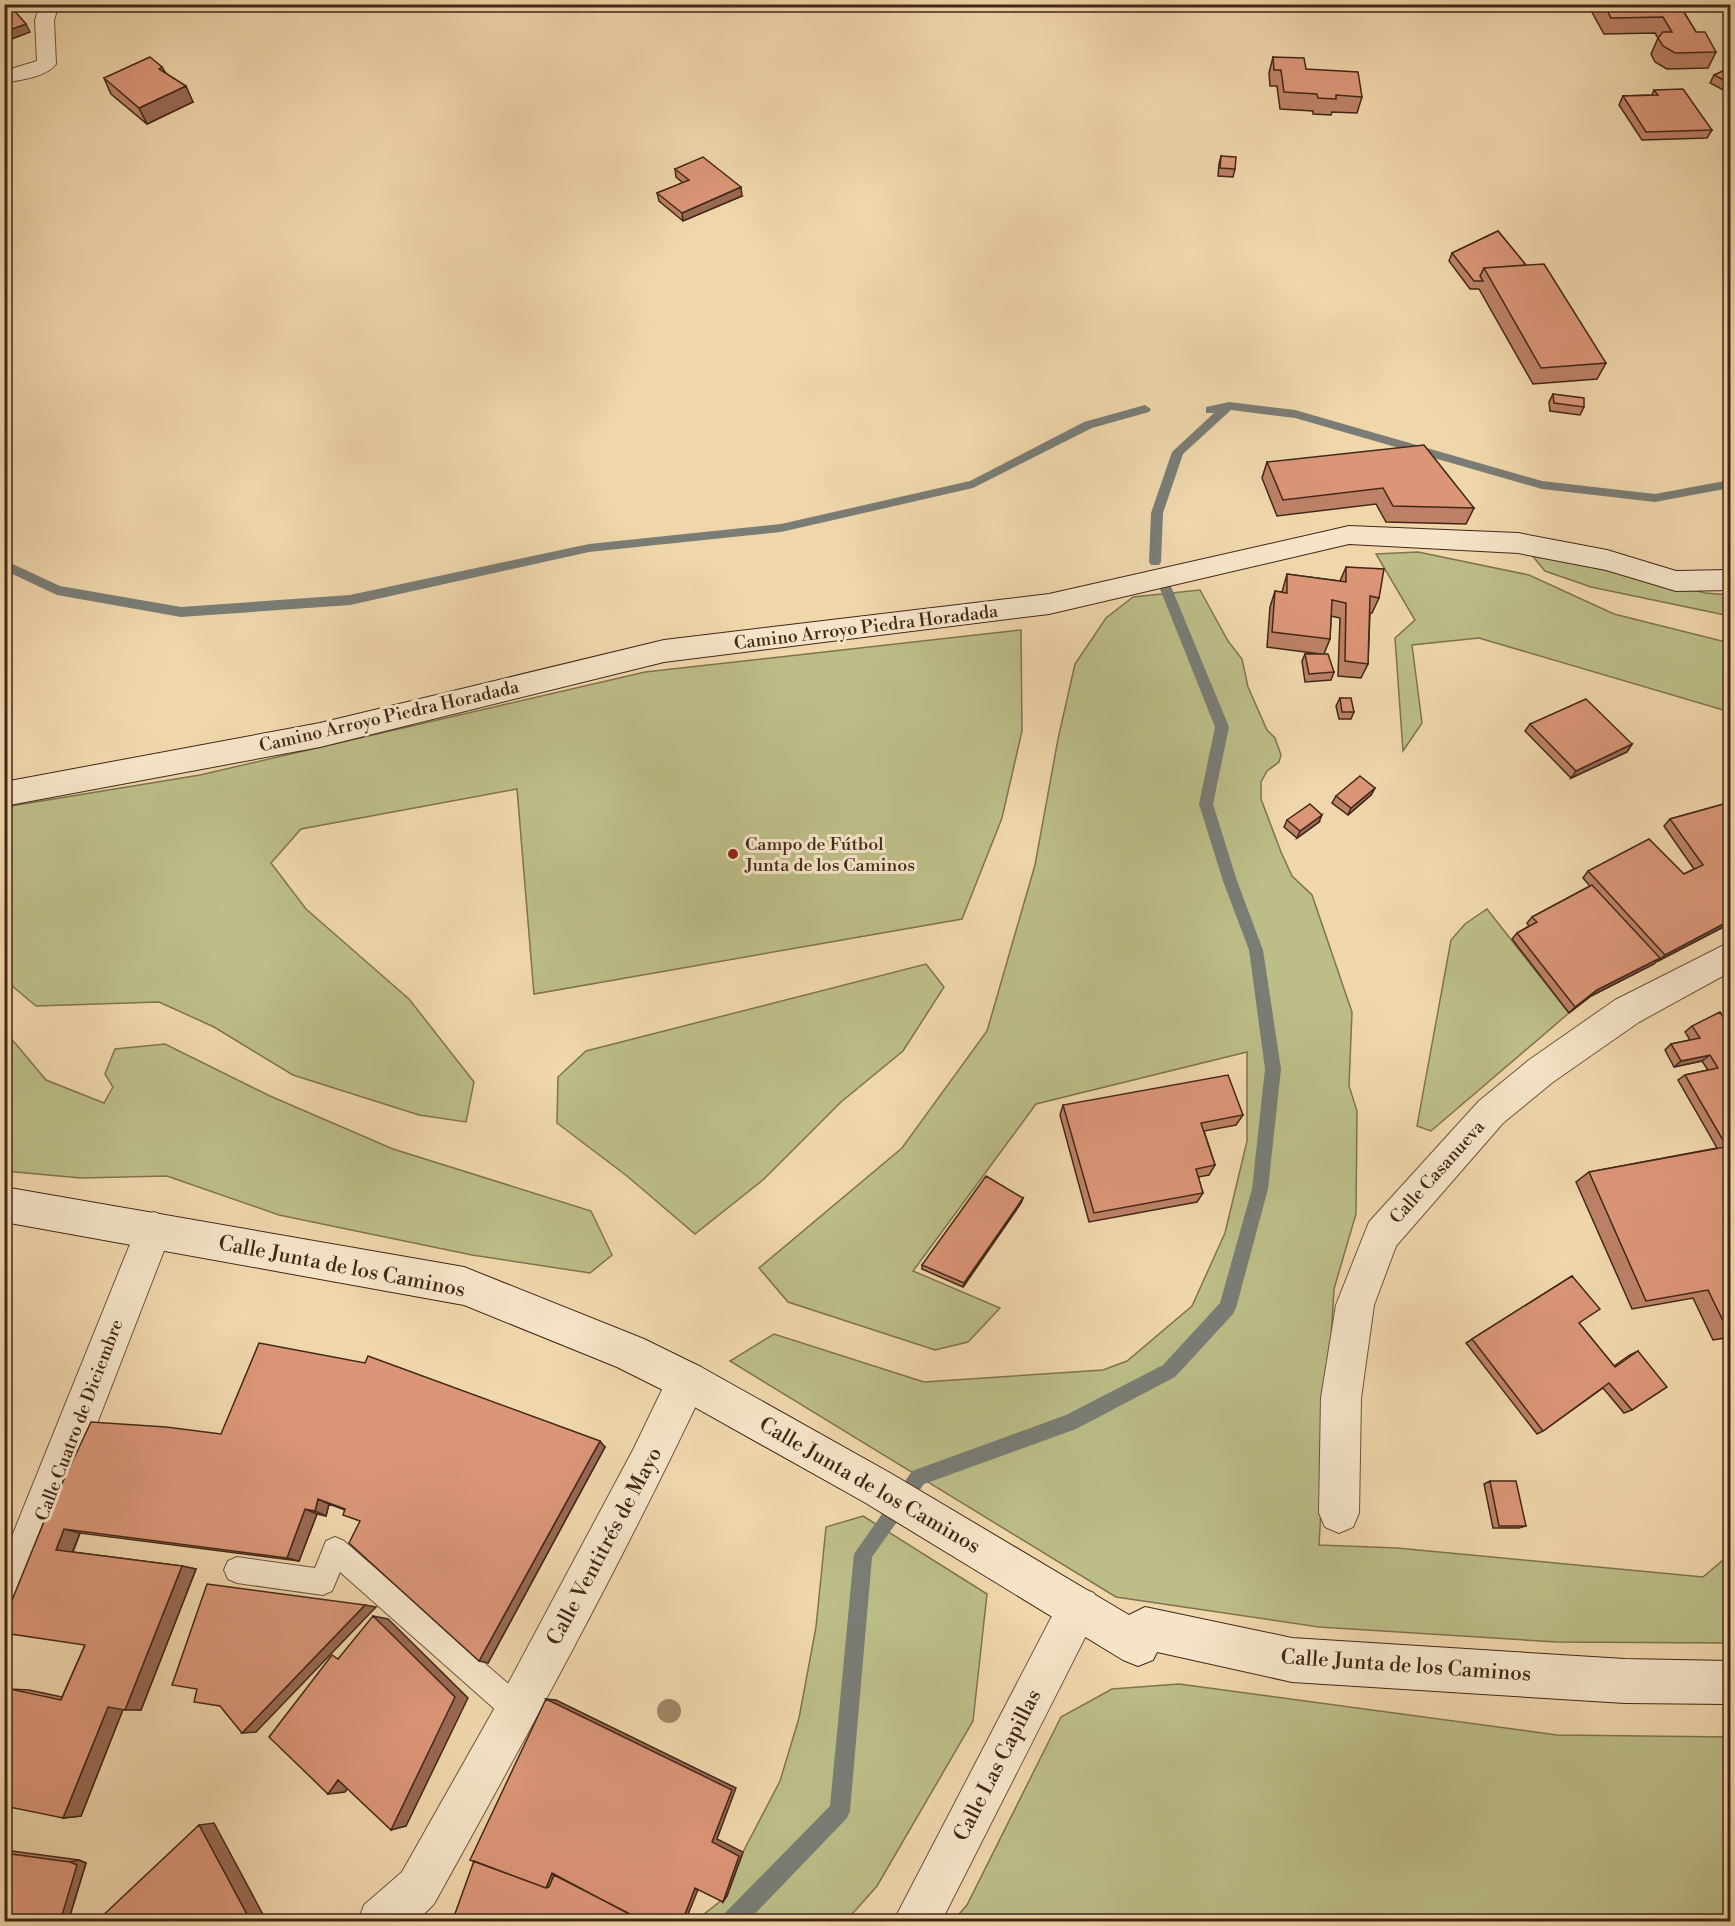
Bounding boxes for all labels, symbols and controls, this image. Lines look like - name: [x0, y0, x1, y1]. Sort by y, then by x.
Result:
- street label: Camino Arroyo Piedra Horadada: [733, 600, 1000, 655]
- street label: Camino Arroyo Piedra Horadada: [257, 675, 522, 758]
- place label: Campo de Fútbol Junta de los Caminos: [744, 833, 915, 877]
- marker: Campo de Fútbol Junta de los Caminos: [726, 847, 740, 861]
- street label: Calle Casanueva: [1385, 1115, 1490, 1229]
- street label: Calle Junta de los Caminos: [216, 1230, 467, 1304]
- street label: Calle Cuatro de Diciembre: [30, 1316, 129, 1524]
- street label: Calle Junta de los Caminos: [754, 1412, 985, 1560]
- street label: Calle Ventitrés de Mayo: [542, 1443, 668, 1650]
- street label: Calle Junta de los Caminos: [1280, 1644, 1532, 1688]
- street label: Calle Las Capillas: [948, 1685, 1047, 1846]

